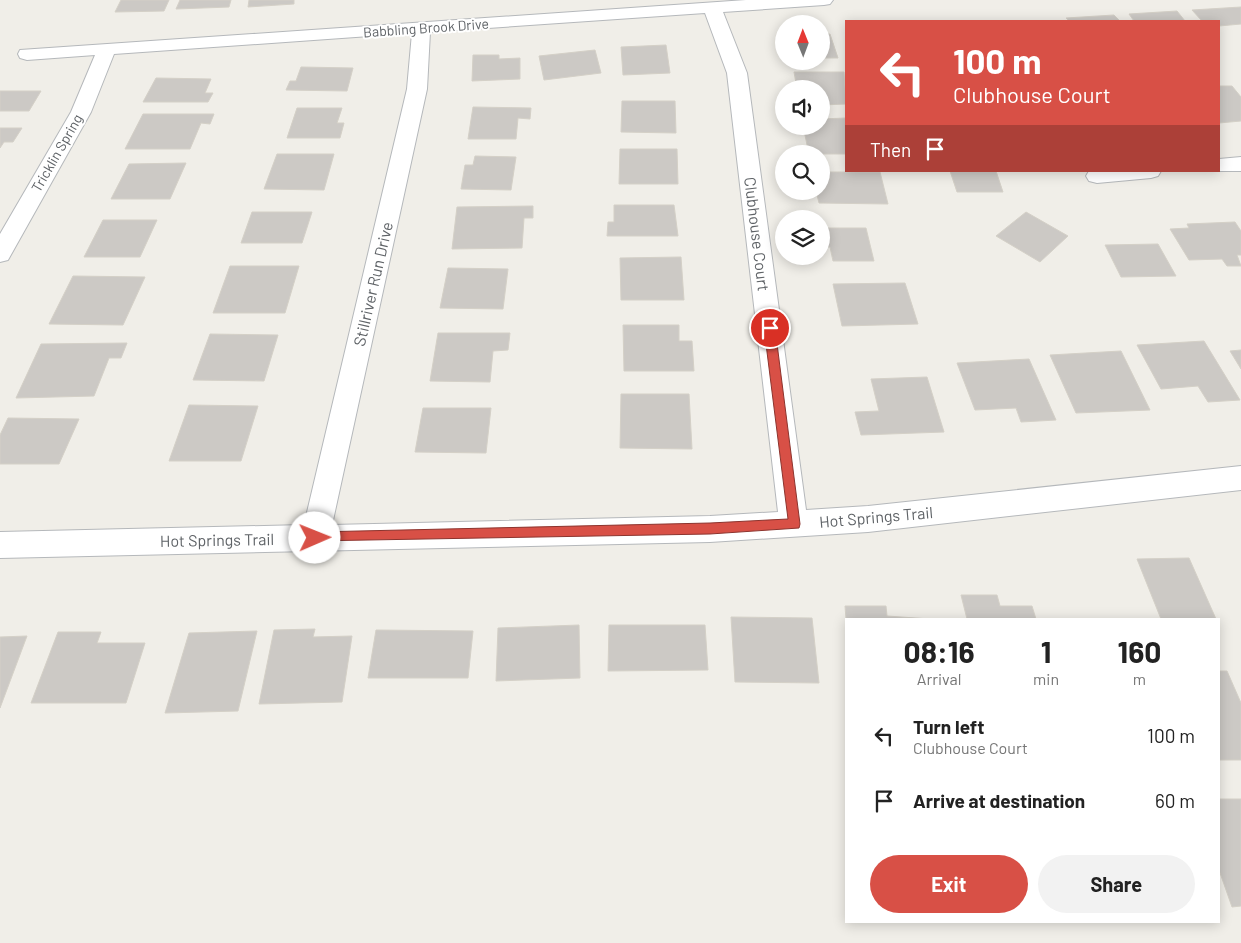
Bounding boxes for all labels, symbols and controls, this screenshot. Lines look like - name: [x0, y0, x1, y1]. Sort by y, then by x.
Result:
- street label: Babbling Brook Drive: [363, 15, 489, 40]
- north arrow: [775, 15, 830, 70]
- map controls: [775, 15, 830, 265]
- text: 100 m: [953, 39, 1042, 81]
- icon: left: [870, 40, 935, 105]
- button: sound: [775, 80, 830, 135]
- text: Clubhouse Court: [953, 81, 1111, 107]
- street label: Tricklin Spring: [27, 111, 86, 195]
- icon: arrive: [921, 135, 949, 163]
- text: Then: [870, 138, 911, 161]
- button: search: [775, 145, 830, 200]
- street label: Clubhouse Court: [741, 176, 774, 292]
- button: layers: [775, 210, 830, 265]
- street label: Stillriver Run Drive: [349, 220, 396, 348]
- pin: [749, 307, 791, 349]
- icon: arrive: [756, 314, 784, 342]
- street label: Hot Springs Trail: [818, 502, 934, 531]
- position arrow: [288, 511, 340, 563]
- street label: Hot Springs Trail: [160, 529, 274, 550]
- text: 08:16: [904, 633, 975, 669]
- text: 1: [1041, 633, 1051, 669]
- text: 160: [1118, 633, 1161, 669]
- text: Arrival: [917, 669, 961, 688]
- text: min: [1033, 669, 1059, 688]
- text: m: [1133, 669, 1146, 688]
- text: Turn left: [913, 715, 984, 738]
- icon: left: [870, 722, 898, 750]
- text: 100 m: [1147, 724, 1195, 747]
- text: Clubhouse Court: [913, 738, 1028, 757]
- icon: arrive: [870, 787, 898, 815]
- text: Arrive at destination: [913, 789, 1085, 812]
- text: 60 m: [1155, 789, 1195, 812]
- button: Exit: [870, 855, 1028, 913]
- button: Share: [1038, 855, 1195, 913]

